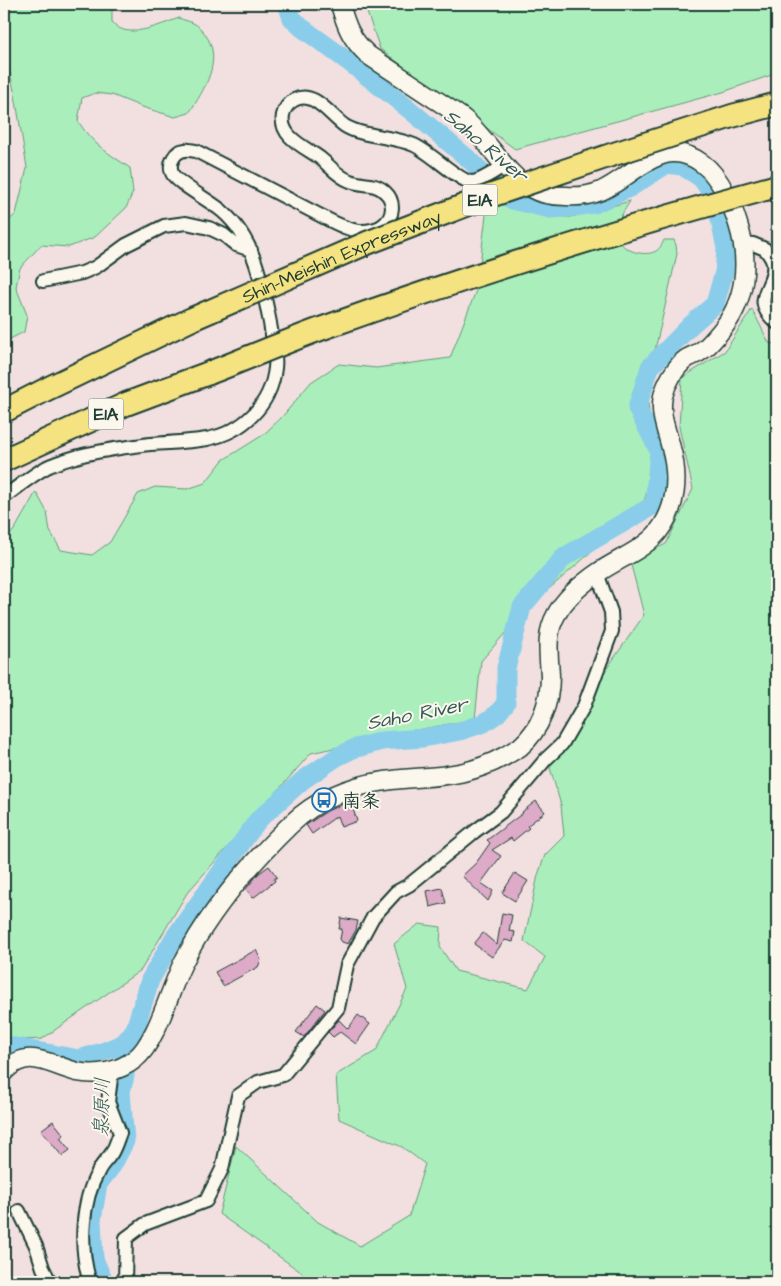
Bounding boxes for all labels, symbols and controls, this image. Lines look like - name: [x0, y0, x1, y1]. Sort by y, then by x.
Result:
- water label: Saho River: [437, 102, 535, 190]
- road number: E1A: [462, 184, 498, 216]
- street label: Shin-Meishin Expressway: [238, 204, 446, 311]
- road number: E1A: [88, 398, 124, 429]
- water label: Saho River: [365, 690, 472, 737]
- bus stop icon: 南条: [311, 787, 337, 813]
- place label: 南条: [342, 788, 380, 815]
- water label: 泉原川: [87, 1077, 117, 1138]

